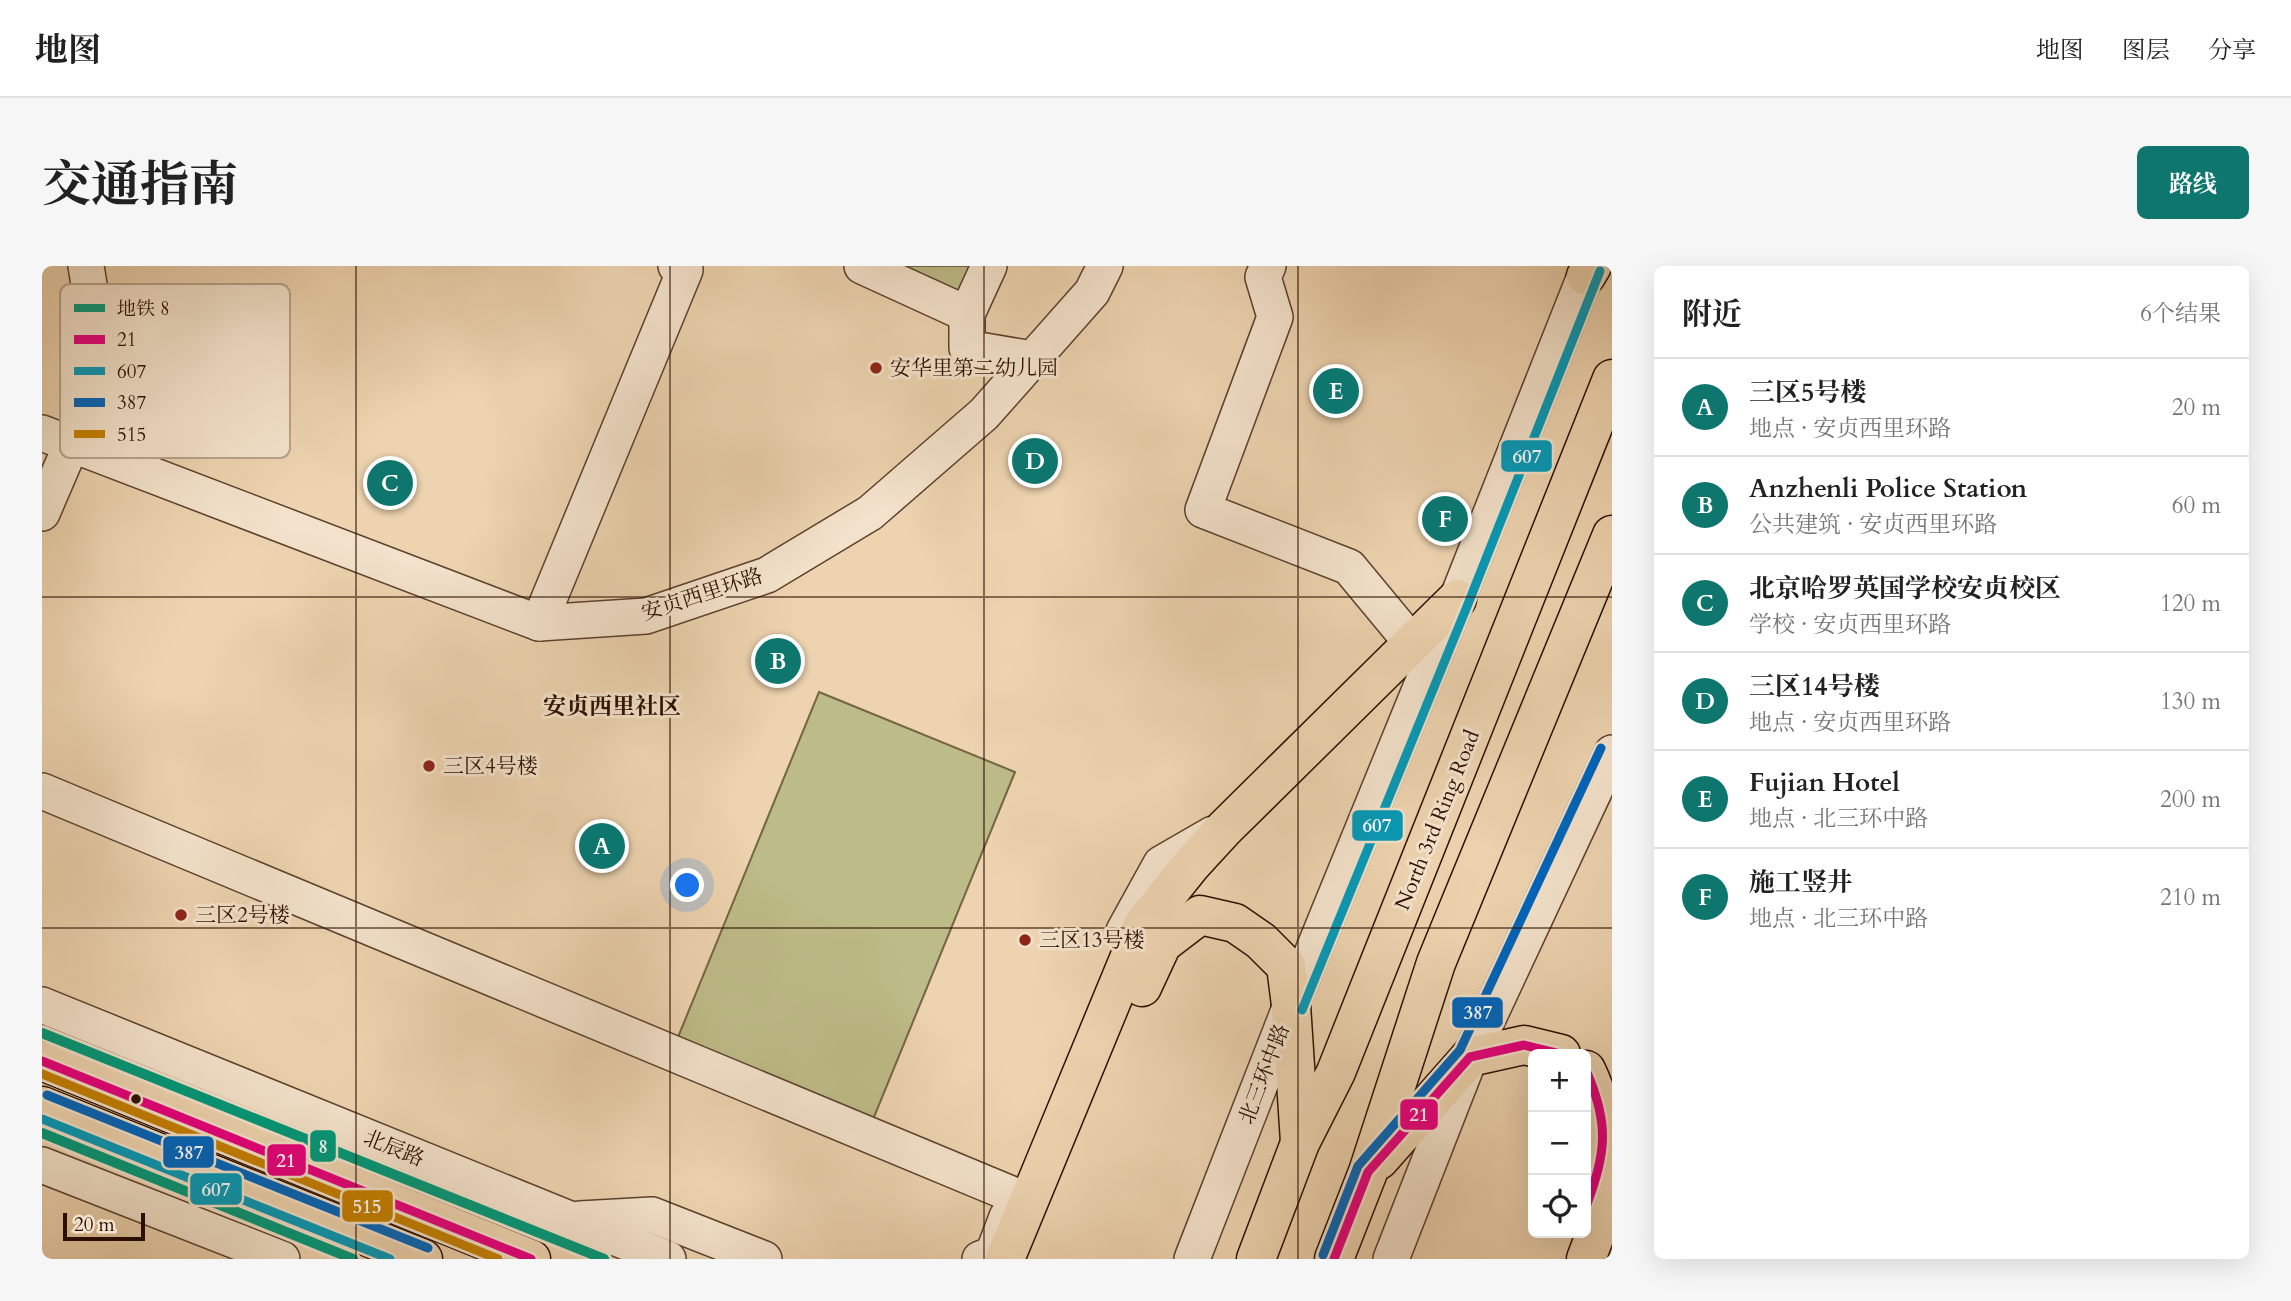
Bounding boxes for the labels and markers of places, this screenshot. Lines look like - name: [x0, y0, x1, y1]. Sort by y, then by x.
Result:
- place label: 安华里第二幼儿园: [890, 354, 1058, 383]
- marker: 安华里第二幼儿园: [868, 360, 884, 376]
- pin: E: [1313, 365, 1359, 417]
- pin: D: [1012, 435, 1058, 487]
- pin: C: [367, 457, 413, 509]
- pin: F: [1422, 493, 1468, 545]
- pin: B: [755, 635, 801, 687]
- place label: 三区4号楼: [443, 752, 538, 781]
- marker: 三区4号楼: [421, 758, 437, 774]
- pin: A: [579, 820, 625, 872]
- place label: 三区2号楼: [195, 901, 290, 930]
- marker: 三区2号楼: [173, 907, 189, 923]
- place label: 三区13号楼: [1039, 926, 1145, 955]
- marker: 三区13号楼: [1017, 932, 1033, 948]
- unlabelled marker: [129, 1092, 143, 1106]

